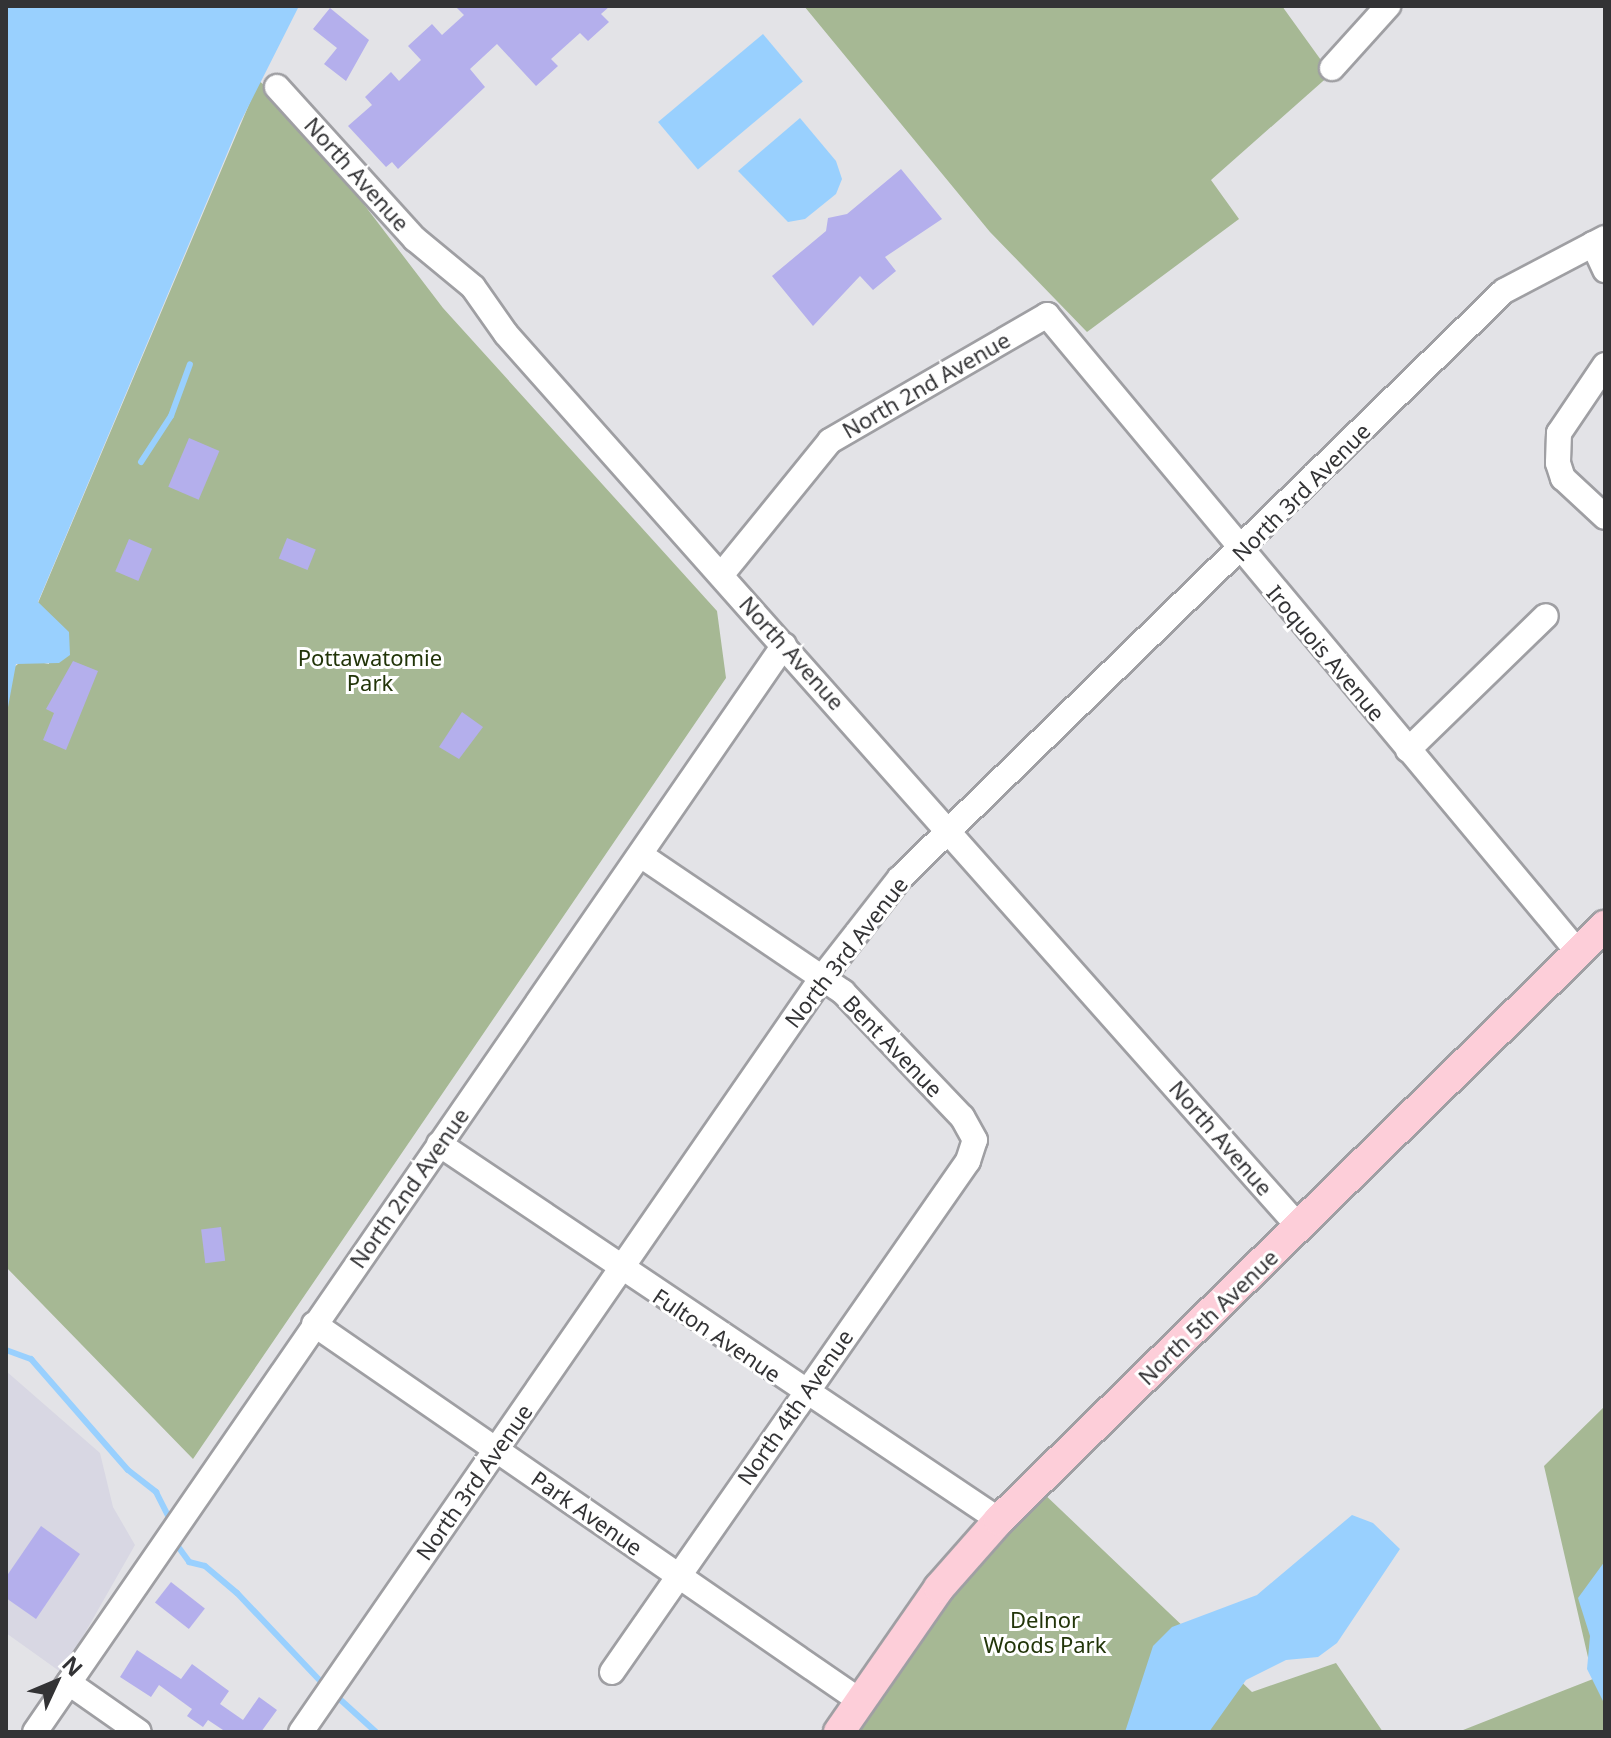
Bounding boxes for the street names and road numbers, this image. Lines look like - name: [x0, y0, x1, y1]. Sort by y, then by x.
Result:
- street label: North Avenue: [299, 112, 415, 236]
- street label: North 2nd Avenue: [838, 326, 1014, 444]
- street label: North 3rd Avenue: [1227, 418, 1375, 566]
- street label: Iroquois Avenue: [1262, 580, 1390, 726]
- street label: North Avenue: [734, 591, 850, 715]
- street label: North 3rd Avenue: [779, 871, 913, 1033]
- street label: Bent Avenue: [838, 990, 948, 1102]
- street label: North Avenue: [1164, 1075, 1278, 1201]
- street label: North 2nd Avenue: [344, 1103, 474, 1273]
- street label: North 5th Avenue: [1133, 1244, 1283, 1390]
- street label: Fulton Avenue: [648, 1283, 786, 1387]
- street label: North 4th Avenue: [732, 1324, 858, 1490]
- street label: North 3rd Avenue: [410, 1399, 538, 1565]
- street label: Park Avenue: [526, 1465, 648, 1561]

